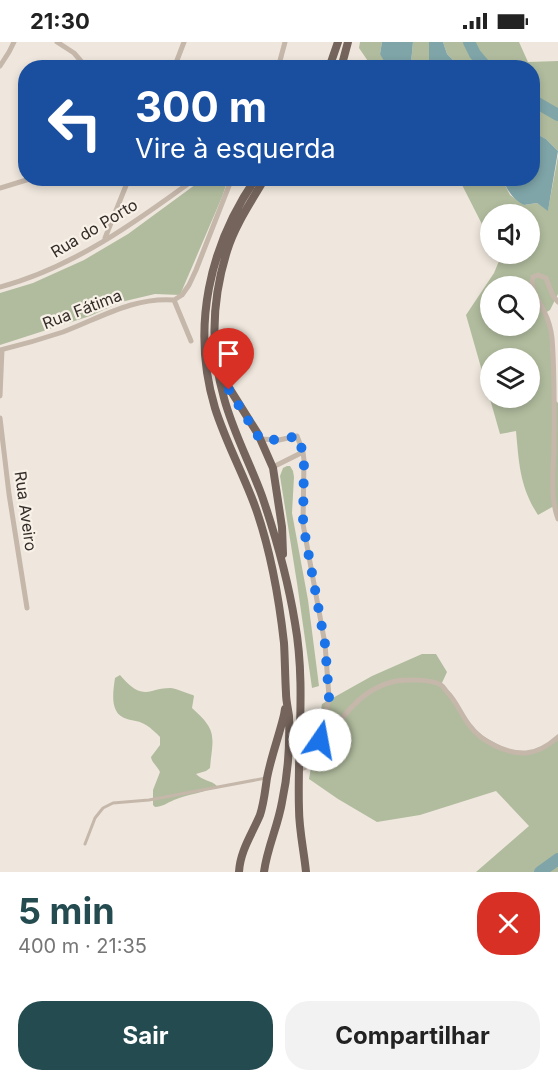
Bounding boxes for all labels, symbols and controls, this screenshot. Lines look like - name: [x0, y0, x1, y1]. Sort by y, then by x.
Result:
- text: 21:30: [30, 8, 90, 34]
- text: 300 m: [135, 81, 267, 132]
- icon: left: [36, 84, 114, 162]
- text: Vire à esquerda: [135, 132, 336, 165]
- street label: Rua do Porto: [47, 194, 141, 262]
- map controls: [480, 204, 540, 408]
- button: sound: [480, 204, 540, 264]
- button: search: [480, 276, 540, 336]
- street label: Rua Fátima: [39, 285, 125, 333]
- pin: [203, 328, 254, 390]
- icon: arrive: [212, 337, 245, 370]
- button: layers: [480, 348, 540, 408]
- street label: Rua Aveiro: [10, 470, 42, 552]
- position arrow: [288, 708, 352, 772]
- text: 5 min: [18, 889, 115, 933]
- button: close: [477, 892, 540, 955]
- text: 400 m · 21:35: [18, 934, 147, 958]
- button: Sair: [18, 1001, 273, 1070]
- button: Compartilhar: [285, 1001, 540, 1070]

